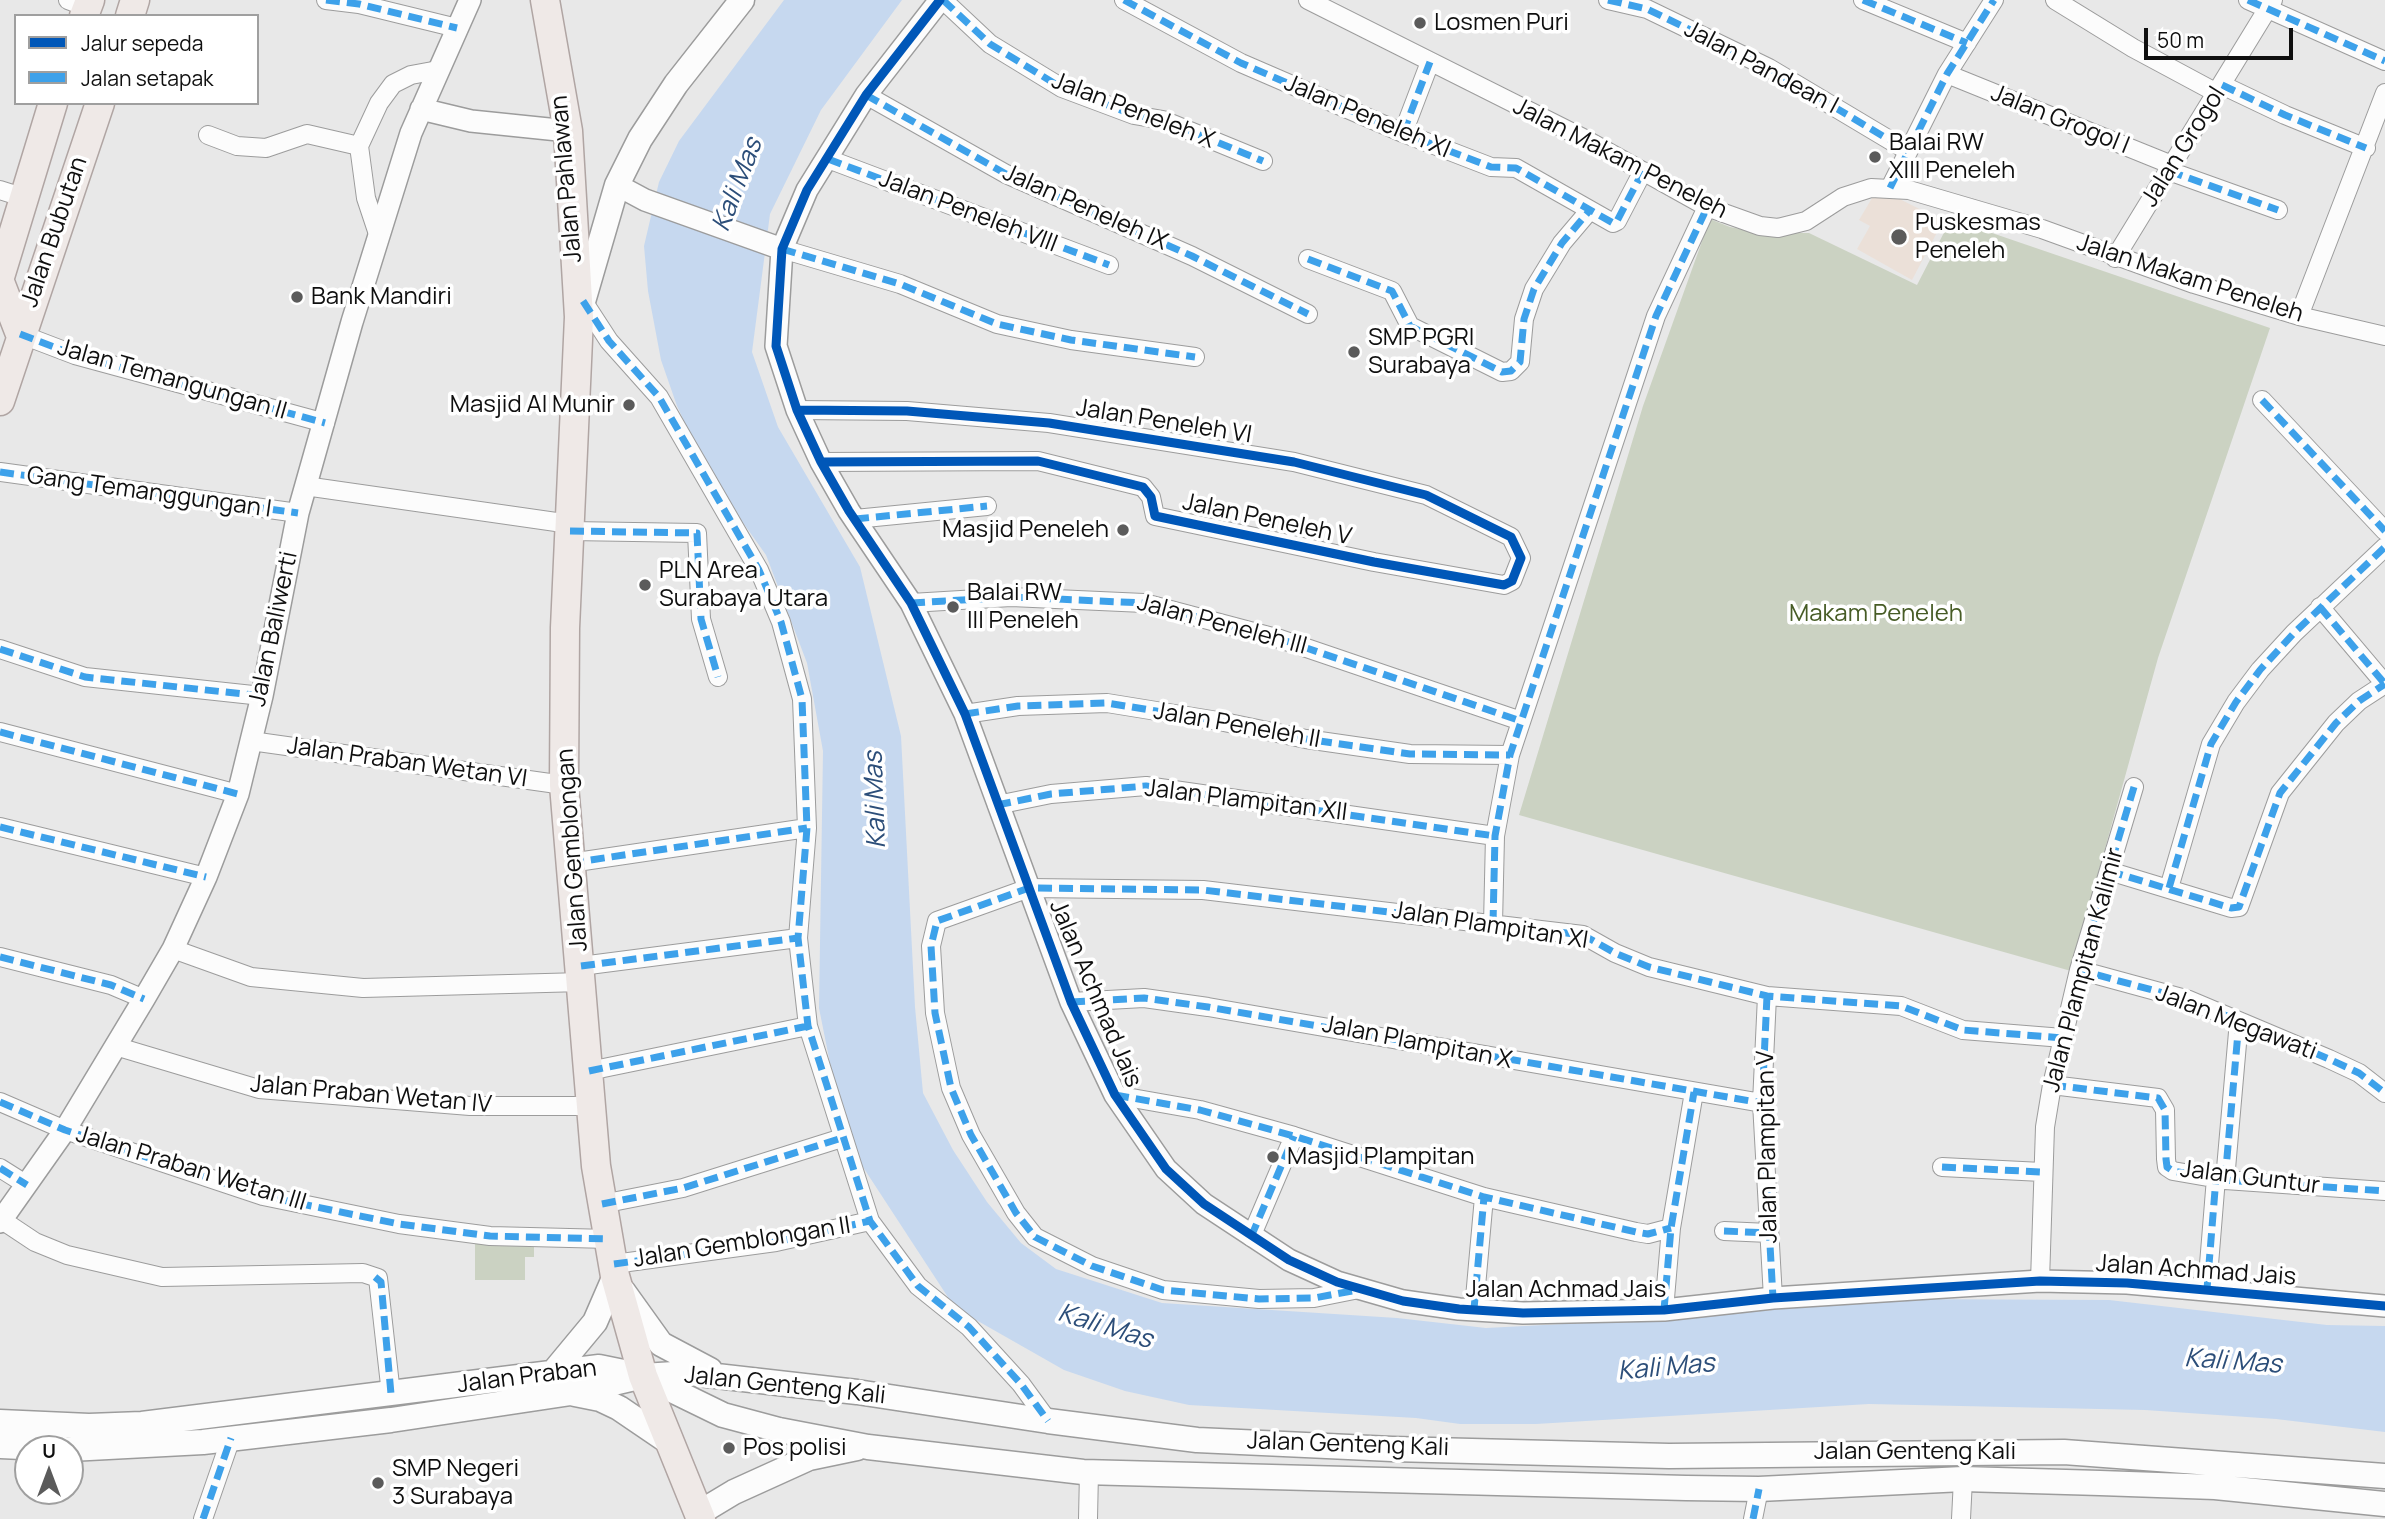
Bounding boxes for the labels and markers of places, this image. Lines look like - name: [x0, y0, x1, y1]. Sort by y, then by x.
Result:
- place label: Losmen Puri: [1434, 9, 1569, 37]
- marker: Losmen Puri: [1412, 15, 1428, 31]
- place label: Balai RW XIII Peneleh: [1889, 129, 2015, 185]
- marker: Balai RW XIII Peneleh: [1867, 149, 1883, 165]
- place label: Puskesmas Peneleh: [1915, 209, 2041, 265]
- marker: Puskesmas Peneleh: [1889, 227, 1909, 247]
- place label: Bank Mandiri: [311, 283, 452, 311]
- marker: Bank Mandiri: [289, 289, 305, 305]
- place label: SMP PGRI Surabaya: [1368, 324, 1474, 380]
- marker: SMP PGRI Surabaya: [1346, 344, 1362, 360]
- place label: Masjid Al Munir: [450, 391, 615, 419]
- marker: Masjid Al Munir: [621, 397, 637, 413]
- place label: Masjid Peneleh: [942, 516, 1109, 544]
- marker: Masjid Peneleh: [1115, 522, 1131, 538]
- place label: PLN Area Surabaya Utara: [659, 557, 828, 613]
- marker: PLN Area Surabaya Utara: [637, 577, 653, 593]
- place label: Balai RW III Peneleh: [967, 579, 1079, 635]
- marker: Balai RW III Peneleh: [945, 599, 961, 615]
- place label: Masjid Plampitan: [1287, 1143, 1475, 1171]
- marker: Masjid Plampitan: [1265, 1149, 1281, 1165]
- place label: Pos polisi: [743, 1434, 847, 1462]
- marker: Pos polisi: [721, 1440, 737, 1456]
- place label: SMP Negeri 3 Surabaya: [392, 1455, 519, 1511]
- marker: SMP Negeri 3 Surabaya: [370, 1475, 386, 1491]

